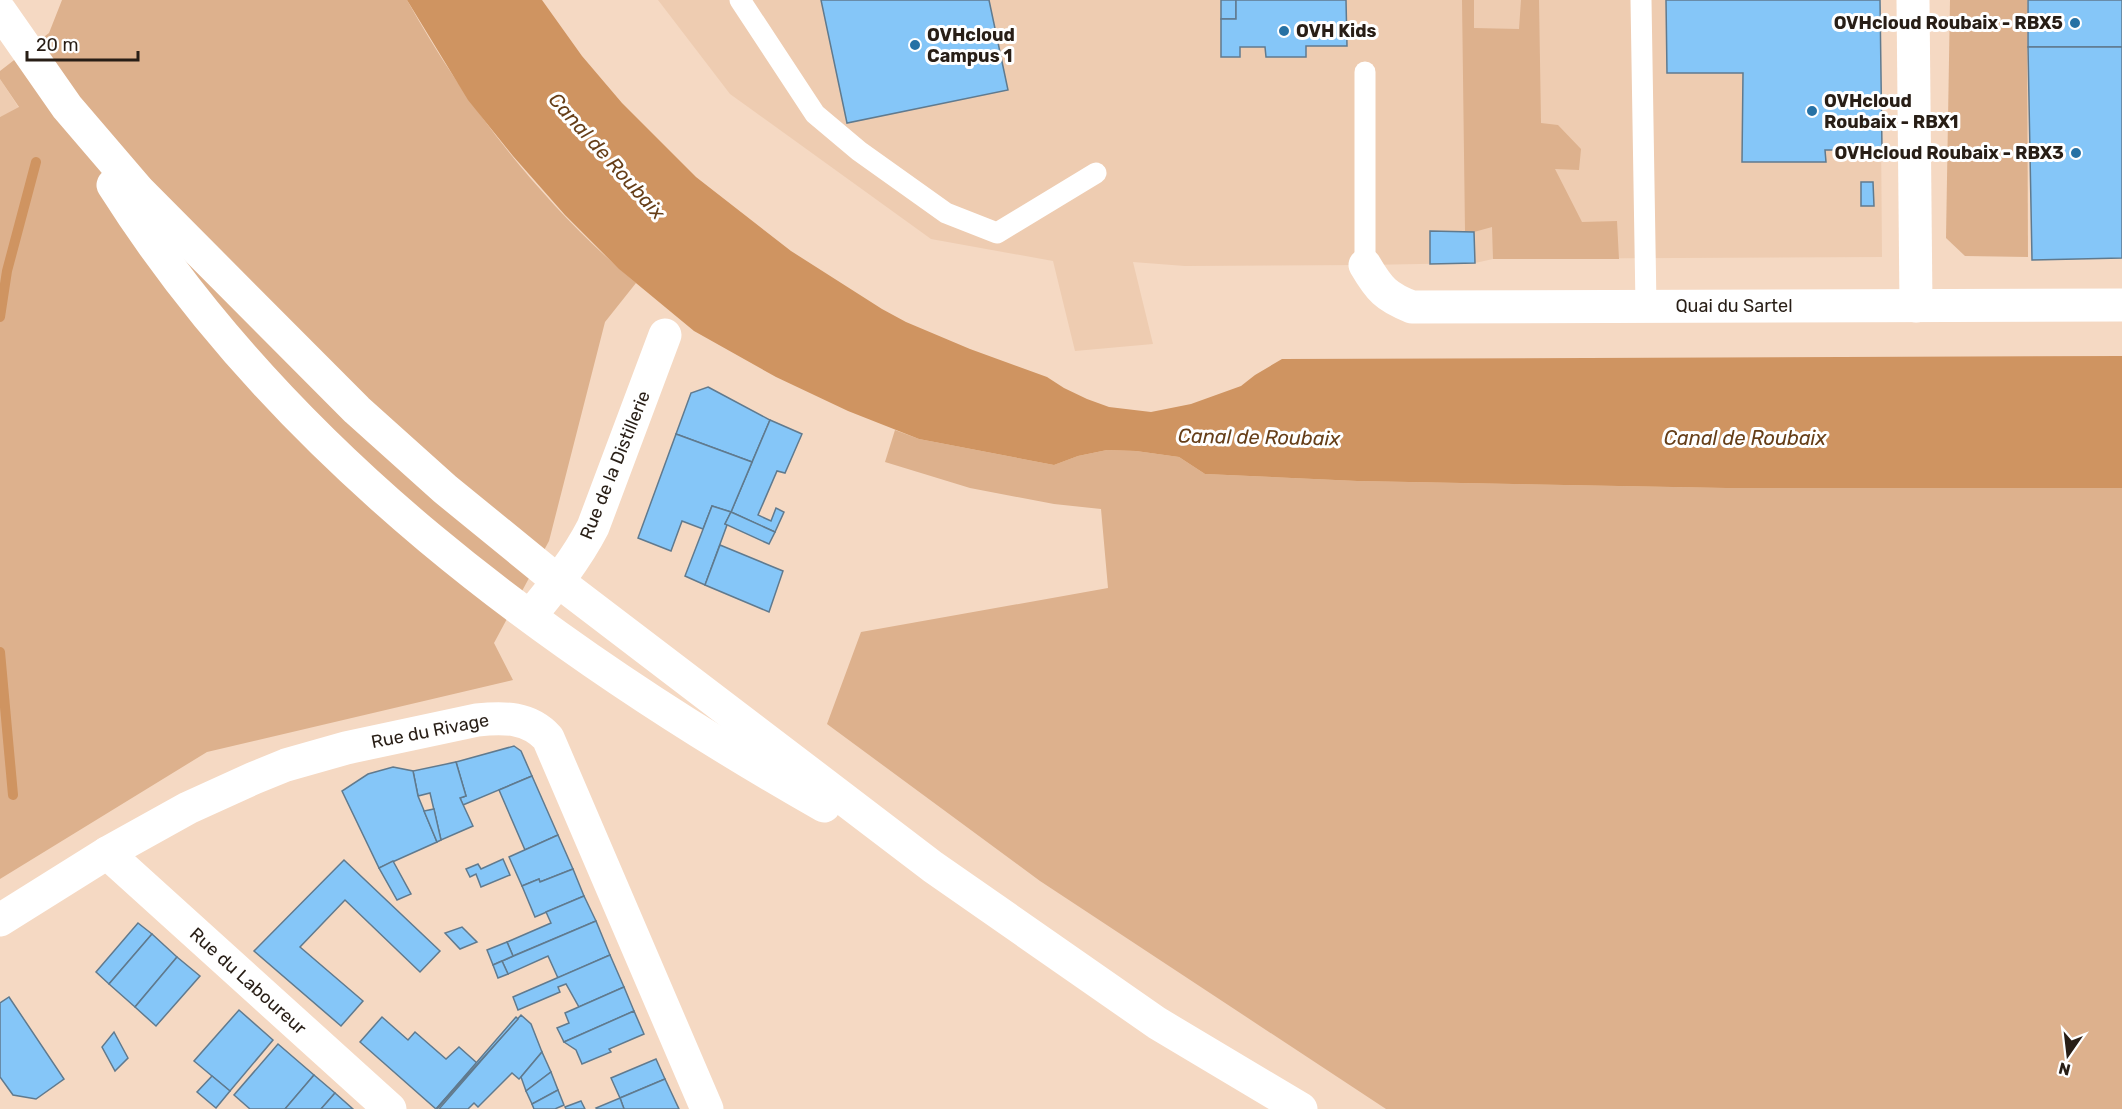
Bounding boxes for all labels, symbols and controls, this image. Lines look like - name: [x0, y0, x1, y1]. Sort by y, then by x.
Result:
- place label: OVHcloud Roubaix - RBX5: [1834, 12, 2063, 34]
- marker: OVHcloud Roubaix - RBX5: [2068, 16, 2082, 30]
- place label: OVH Kids: [1296, 20, 1377, 42]
- scale bar: [27, 24, 138, 62]
- place label: OVHcloud Campus 1: [927, 24, 1015, 67]
- marker: OVH Kids: [1277, 24, 1291, 38]
- text: 20 m: [36, 34, 78, 56]
- marker: OVHcloud Campus 1: [908, 38, 922, 52]
- water label: Canal de Roubaix: [544, 88, 671, 225]
- place label: OVHcloud Roubaix - RBX1: [1824, 90, 1959, 133]
- marker: OVHcloud Roubaix - RBX1: [1805, 104, 1819, 118]
- place label: OVHcloud Roubaix - RBX3: [1834, 142, 2064, 164]
- marker: OVHcloud Roubaix - RBX3: [2069, 146, 2083, 160]
- street label: Quai du Sartel: [1675, 295, 1793, 317]
- street label: Rue de la Distillerie: [575, 387, 655, 543]
- water label: Canal de Roubaix: [1178, 424, 1342, 450]
- water label: Canal de Roubaix: [1664, 426, 1827, 450]
- street label: Rue du Rivage: [369, 709, 491, 753]
- street label: Rue du Laboureur: [185, 923, 311, 1039]
- north arrow: [2038, 1025, 2098, 1085]
- text: N: [2057, 1058, 2072, 1080]

